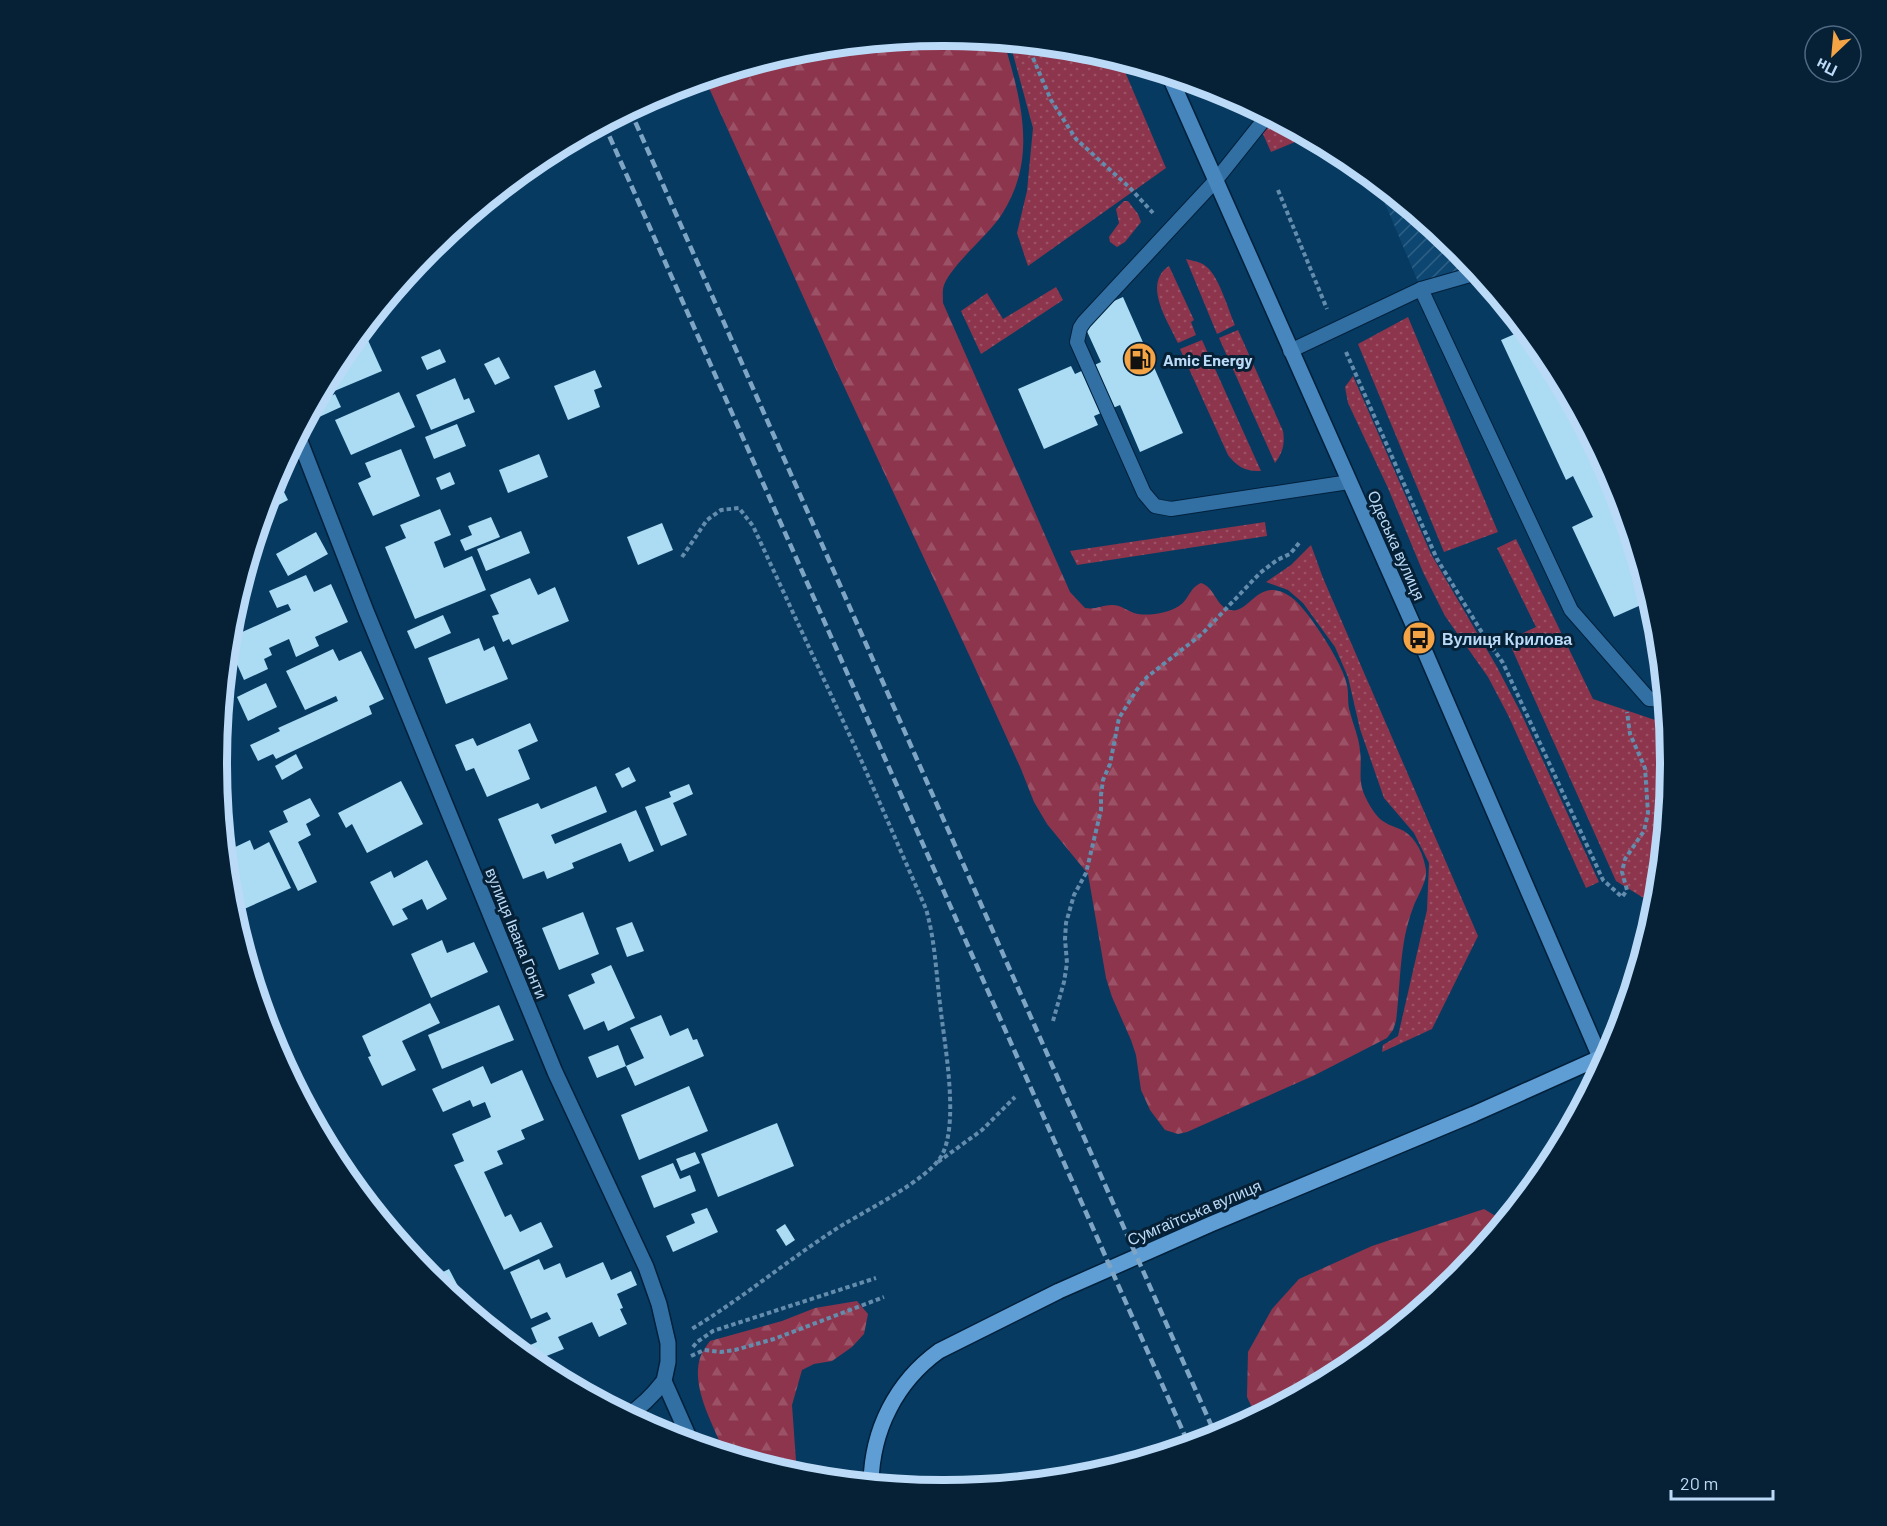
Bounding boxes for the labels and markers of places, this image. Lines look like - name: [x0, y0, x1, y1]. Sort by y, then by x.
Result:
- fuel station icon: Amic Energy: [1122, 341, 1158, 377]
- place label: Amic Energy: [1163, 350, 1252, 369]
- bus stop icon: Вулиця Крилова: [1401, 620, 1437, 656]
- place label: Вулиця Крилова: [1442, 629, 1572, 648]

